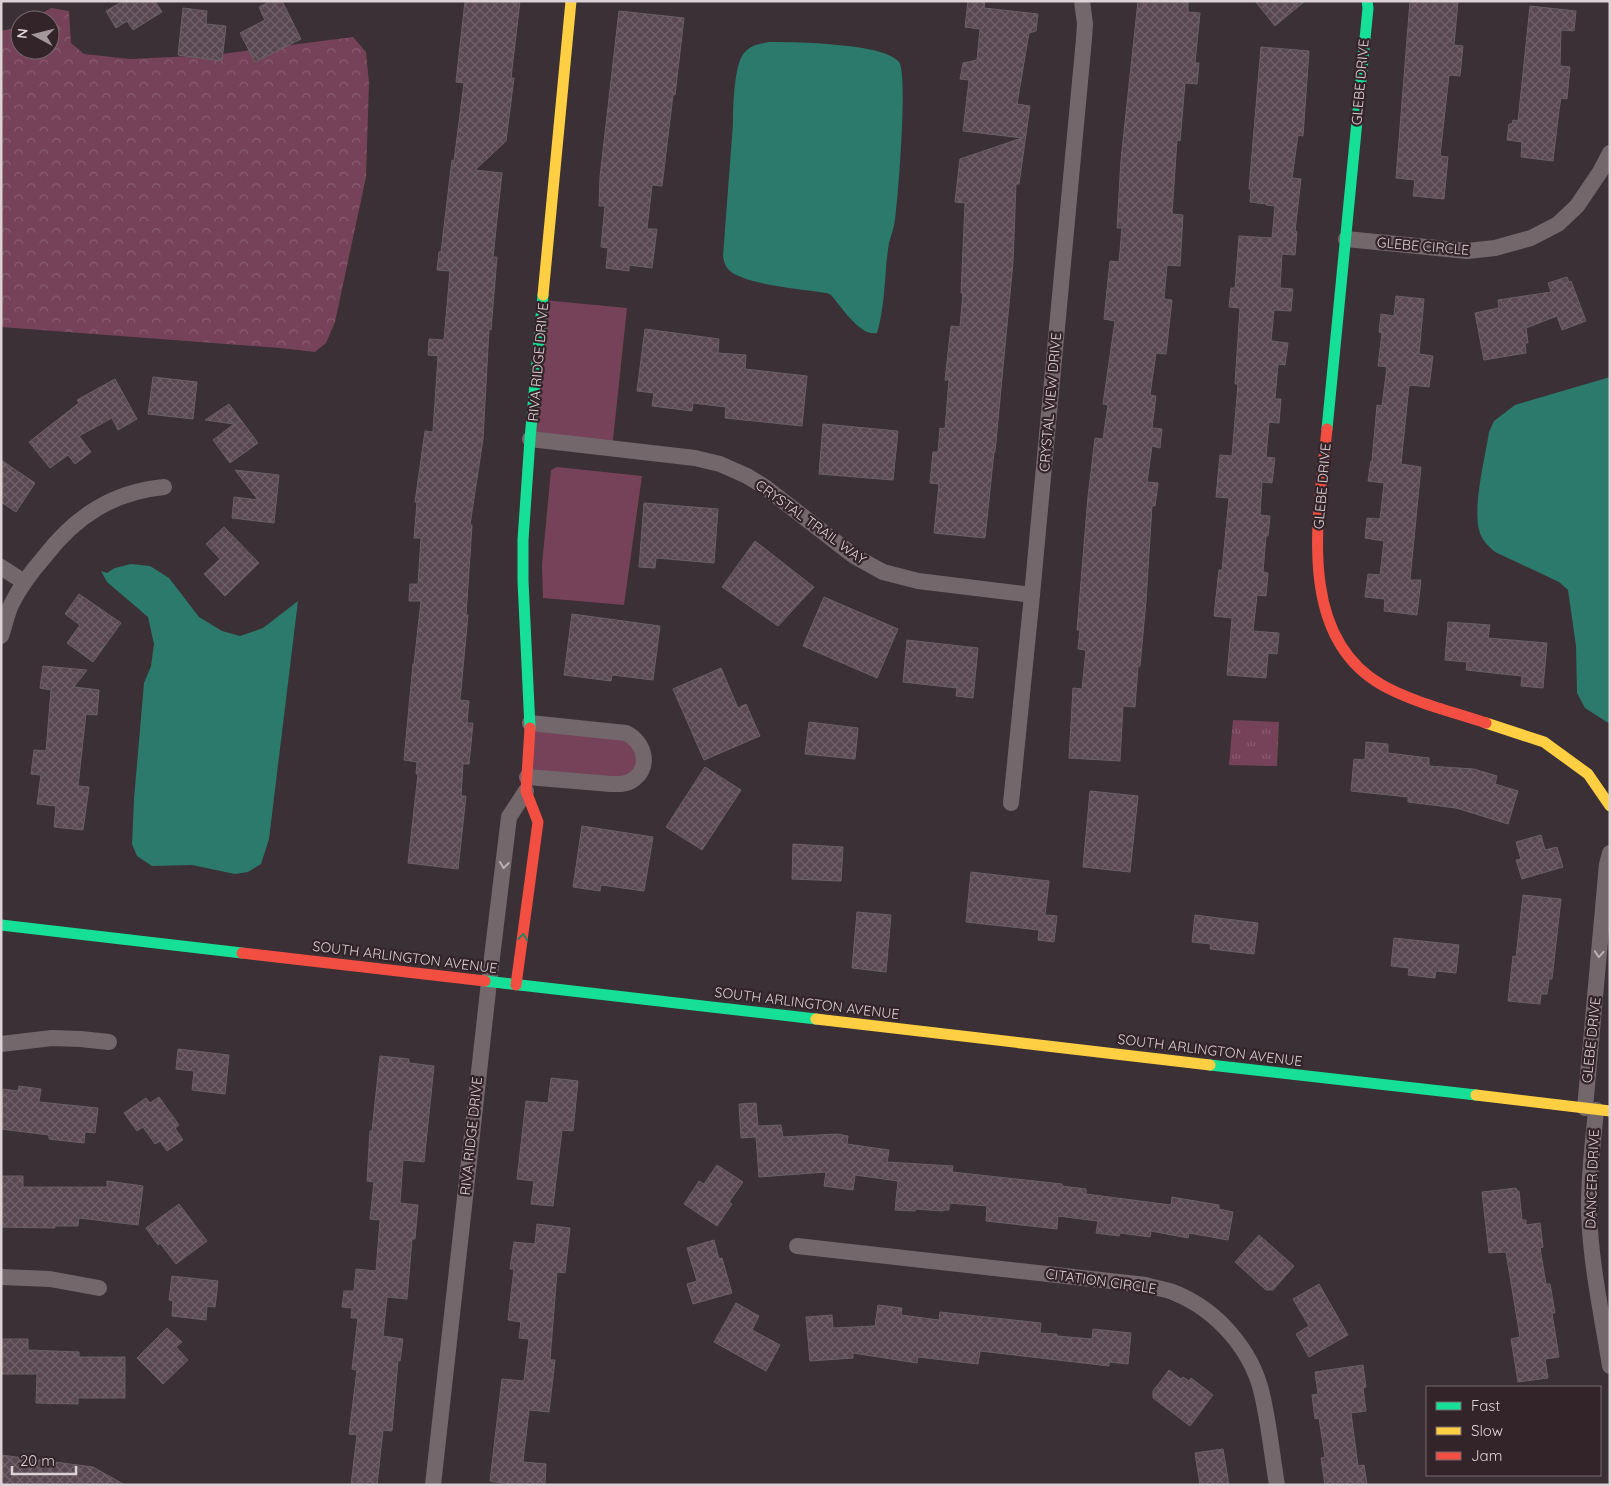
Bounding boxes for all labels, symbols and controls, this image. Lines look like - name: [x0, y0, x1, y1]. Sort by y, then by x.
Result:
- north arrow: [10, 10, 60, 60]
- text: N: [13, 27, 32, 40]
- street label: GLEBE DRIVE: [1347, 38, 1373, 126]
- street label: GLEBE CIRCLE: [1376, 233, 1470, 259]
- street label: RIVA RIDGE DRIVE: [524, 302, 552, 422]
- street label: CRYSTAL VIEW DRIVE: [1035, 331, 1065, 473]
- street label: GLEBE DRIVE: [1309, 442, 1335, 530]
- street label: CRYSTAL TRAIL WAY: [752, 476, 870, 568]
- one-way arrow: [499, 861, 510, 869]
- one-way arrow: [517, 932, 528, 940]
- street label: SOUTH ARLINGTON AVENUE: [312, 937, 498, 977]
- one-way arrow: [1594, 950, 1605, 958]
- street label: SOUTH ARLINGTON AVENUE: [714, 983, 900, 1023]
- street label: GLEBE DRIVE: [1578, 996, 1604, 1084]
- street label: SOUTH ARLINGTON AVENUE: [1117, 1030, 1303, 1070]
- street label: RIVA RIDGE DRIVE: [456, 1076, 486, 1196]
- street label: DANCER DRIVE: [1581, 1129, 1603, 1229]
- street label: CITATION CIRCLE: [1044, 1264, 1158, 1298]
- legend: [1426, 1386, 1601, 1476]
- text: Fast: [1471, 1396, 1500, 1415]
- text: Slow: [1471, 1421, 1503, 1440]
- scale bar: [12, 1444, 76, 1476]
- text: Jam: [1471, 1446, 1502, 1465]
- text: 20 m: [20, 1451, 55, 1470]

